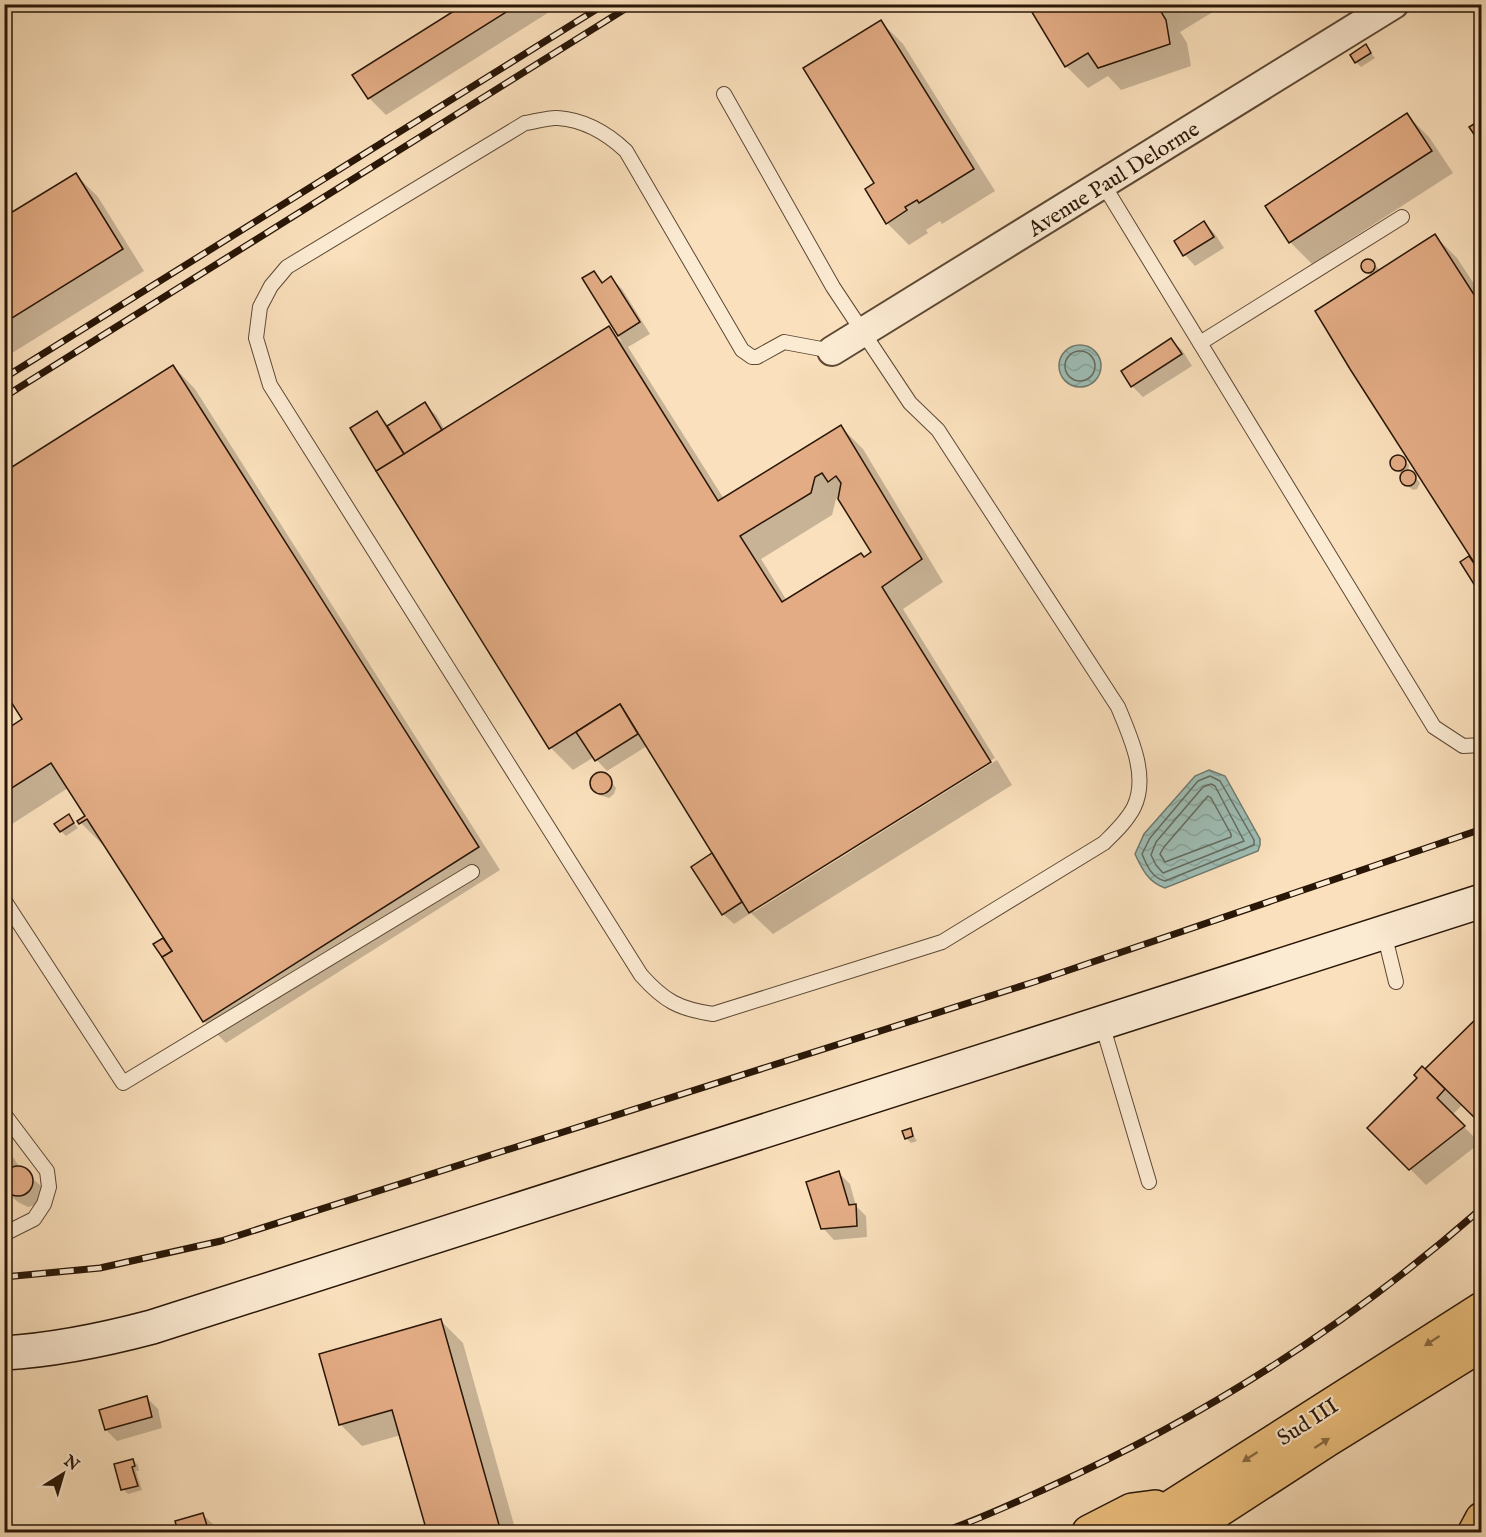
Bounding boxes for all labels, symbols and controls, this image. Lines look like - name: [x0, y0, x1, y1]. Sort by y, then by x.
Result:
- street label: Avenue Paul Delorme: [1022, 116, 1205, 244]
- one-way arrow: [1424, 1335, 1440, 1346]
- street label: Sud III: [1272, 1393, 1344, 1453]
- one-way arrow: [1314, 1438, 1330, 1449]
- north arrow: [33, 1444, 93, 1504]
- text: N: [58, 1451, 82, 1476]
- one-way arrow: [1242, 1451, 1258, 1462]

